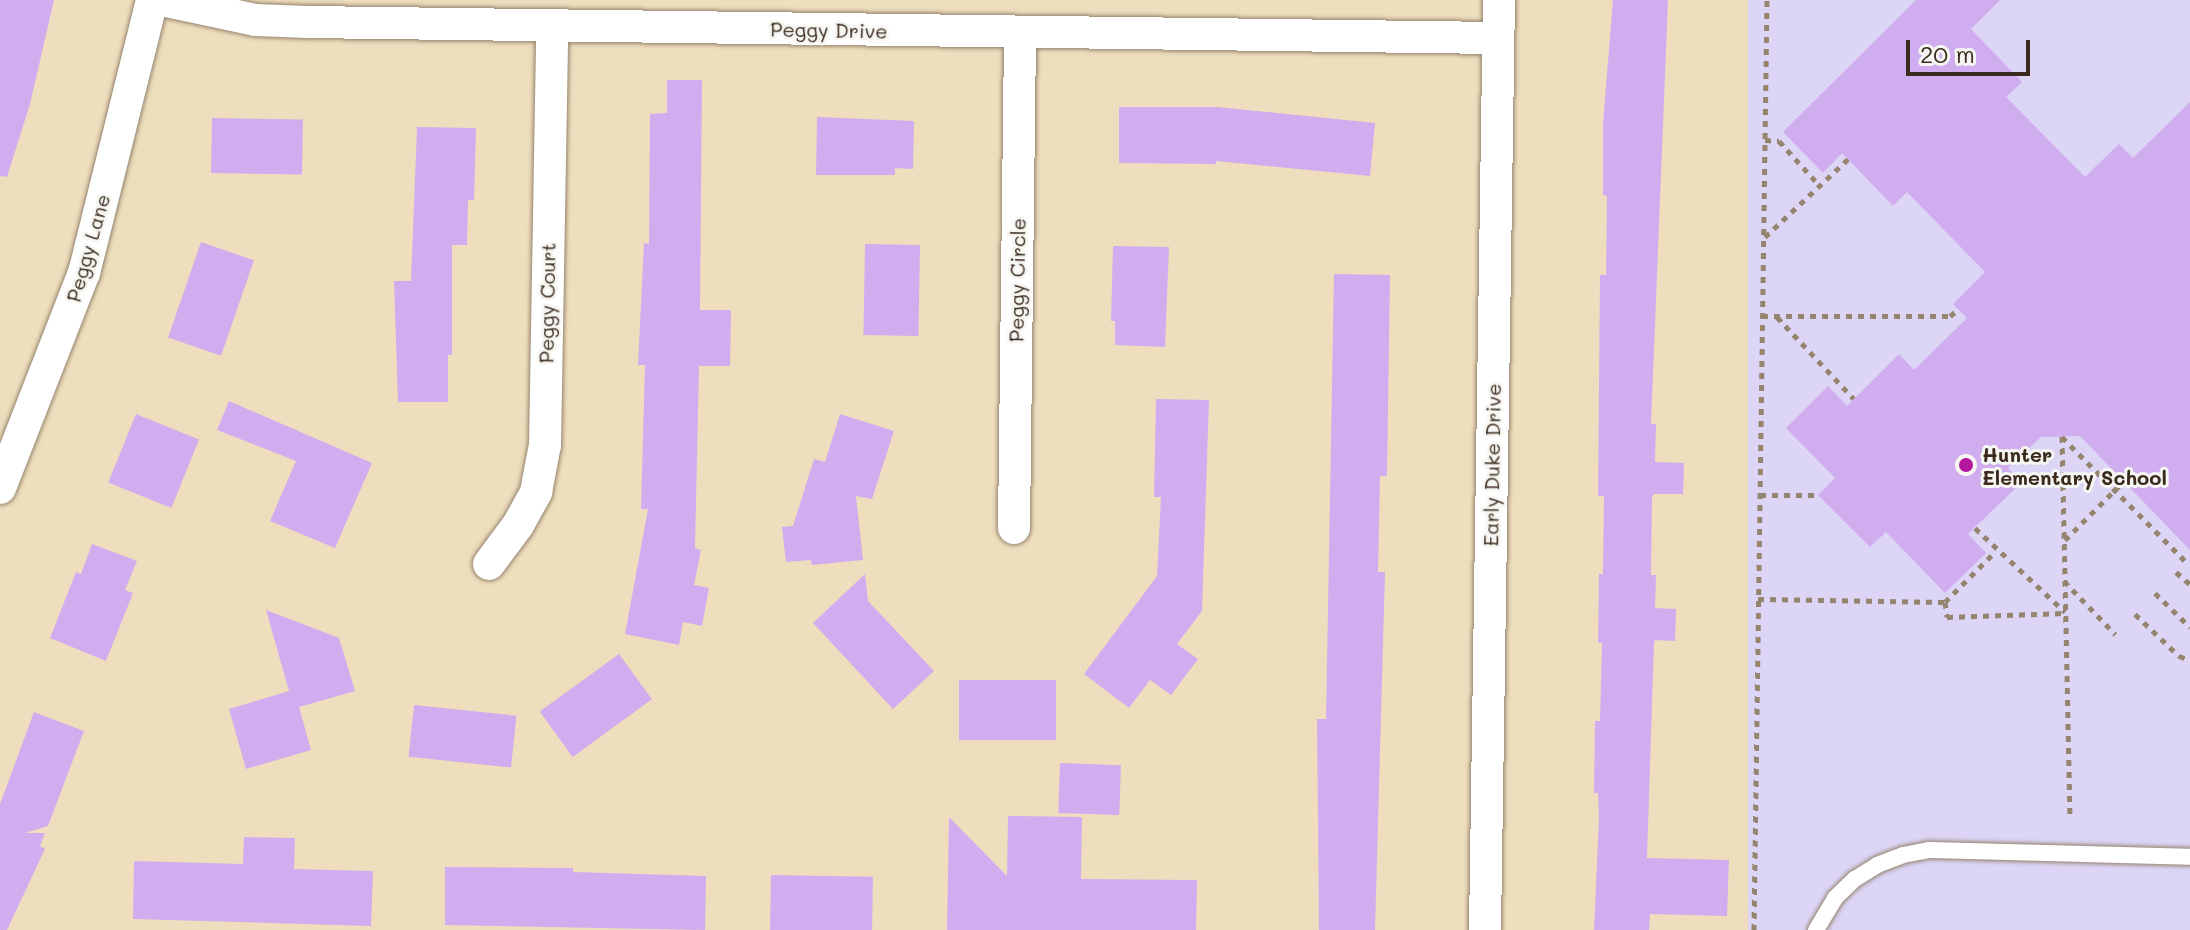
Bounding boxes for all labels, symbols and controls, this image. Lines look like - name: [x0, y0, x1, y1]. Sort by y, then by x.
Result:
- street label: Peggy Drive: [770, 17, 888, 43]
- scale bar: [1910, 24, 2034, 74]
- text: 20 m: [1920, 38, 1975, 69]
- street label: Peggy Lane: [61, 191, 115, 305]
- street label: Peggy Circle: [1004, 218, 1030, 342]
- street label: Peggy Court: [534, 243, 560, 363]
- street label: Early Duke Drive: [1479, 383, 1505, 547]
- place label: Hunter Elementary School: [1982, 442, 2167, 489]
- marker: Hunter Elementary School: [1957, 456, 1975, 474]

